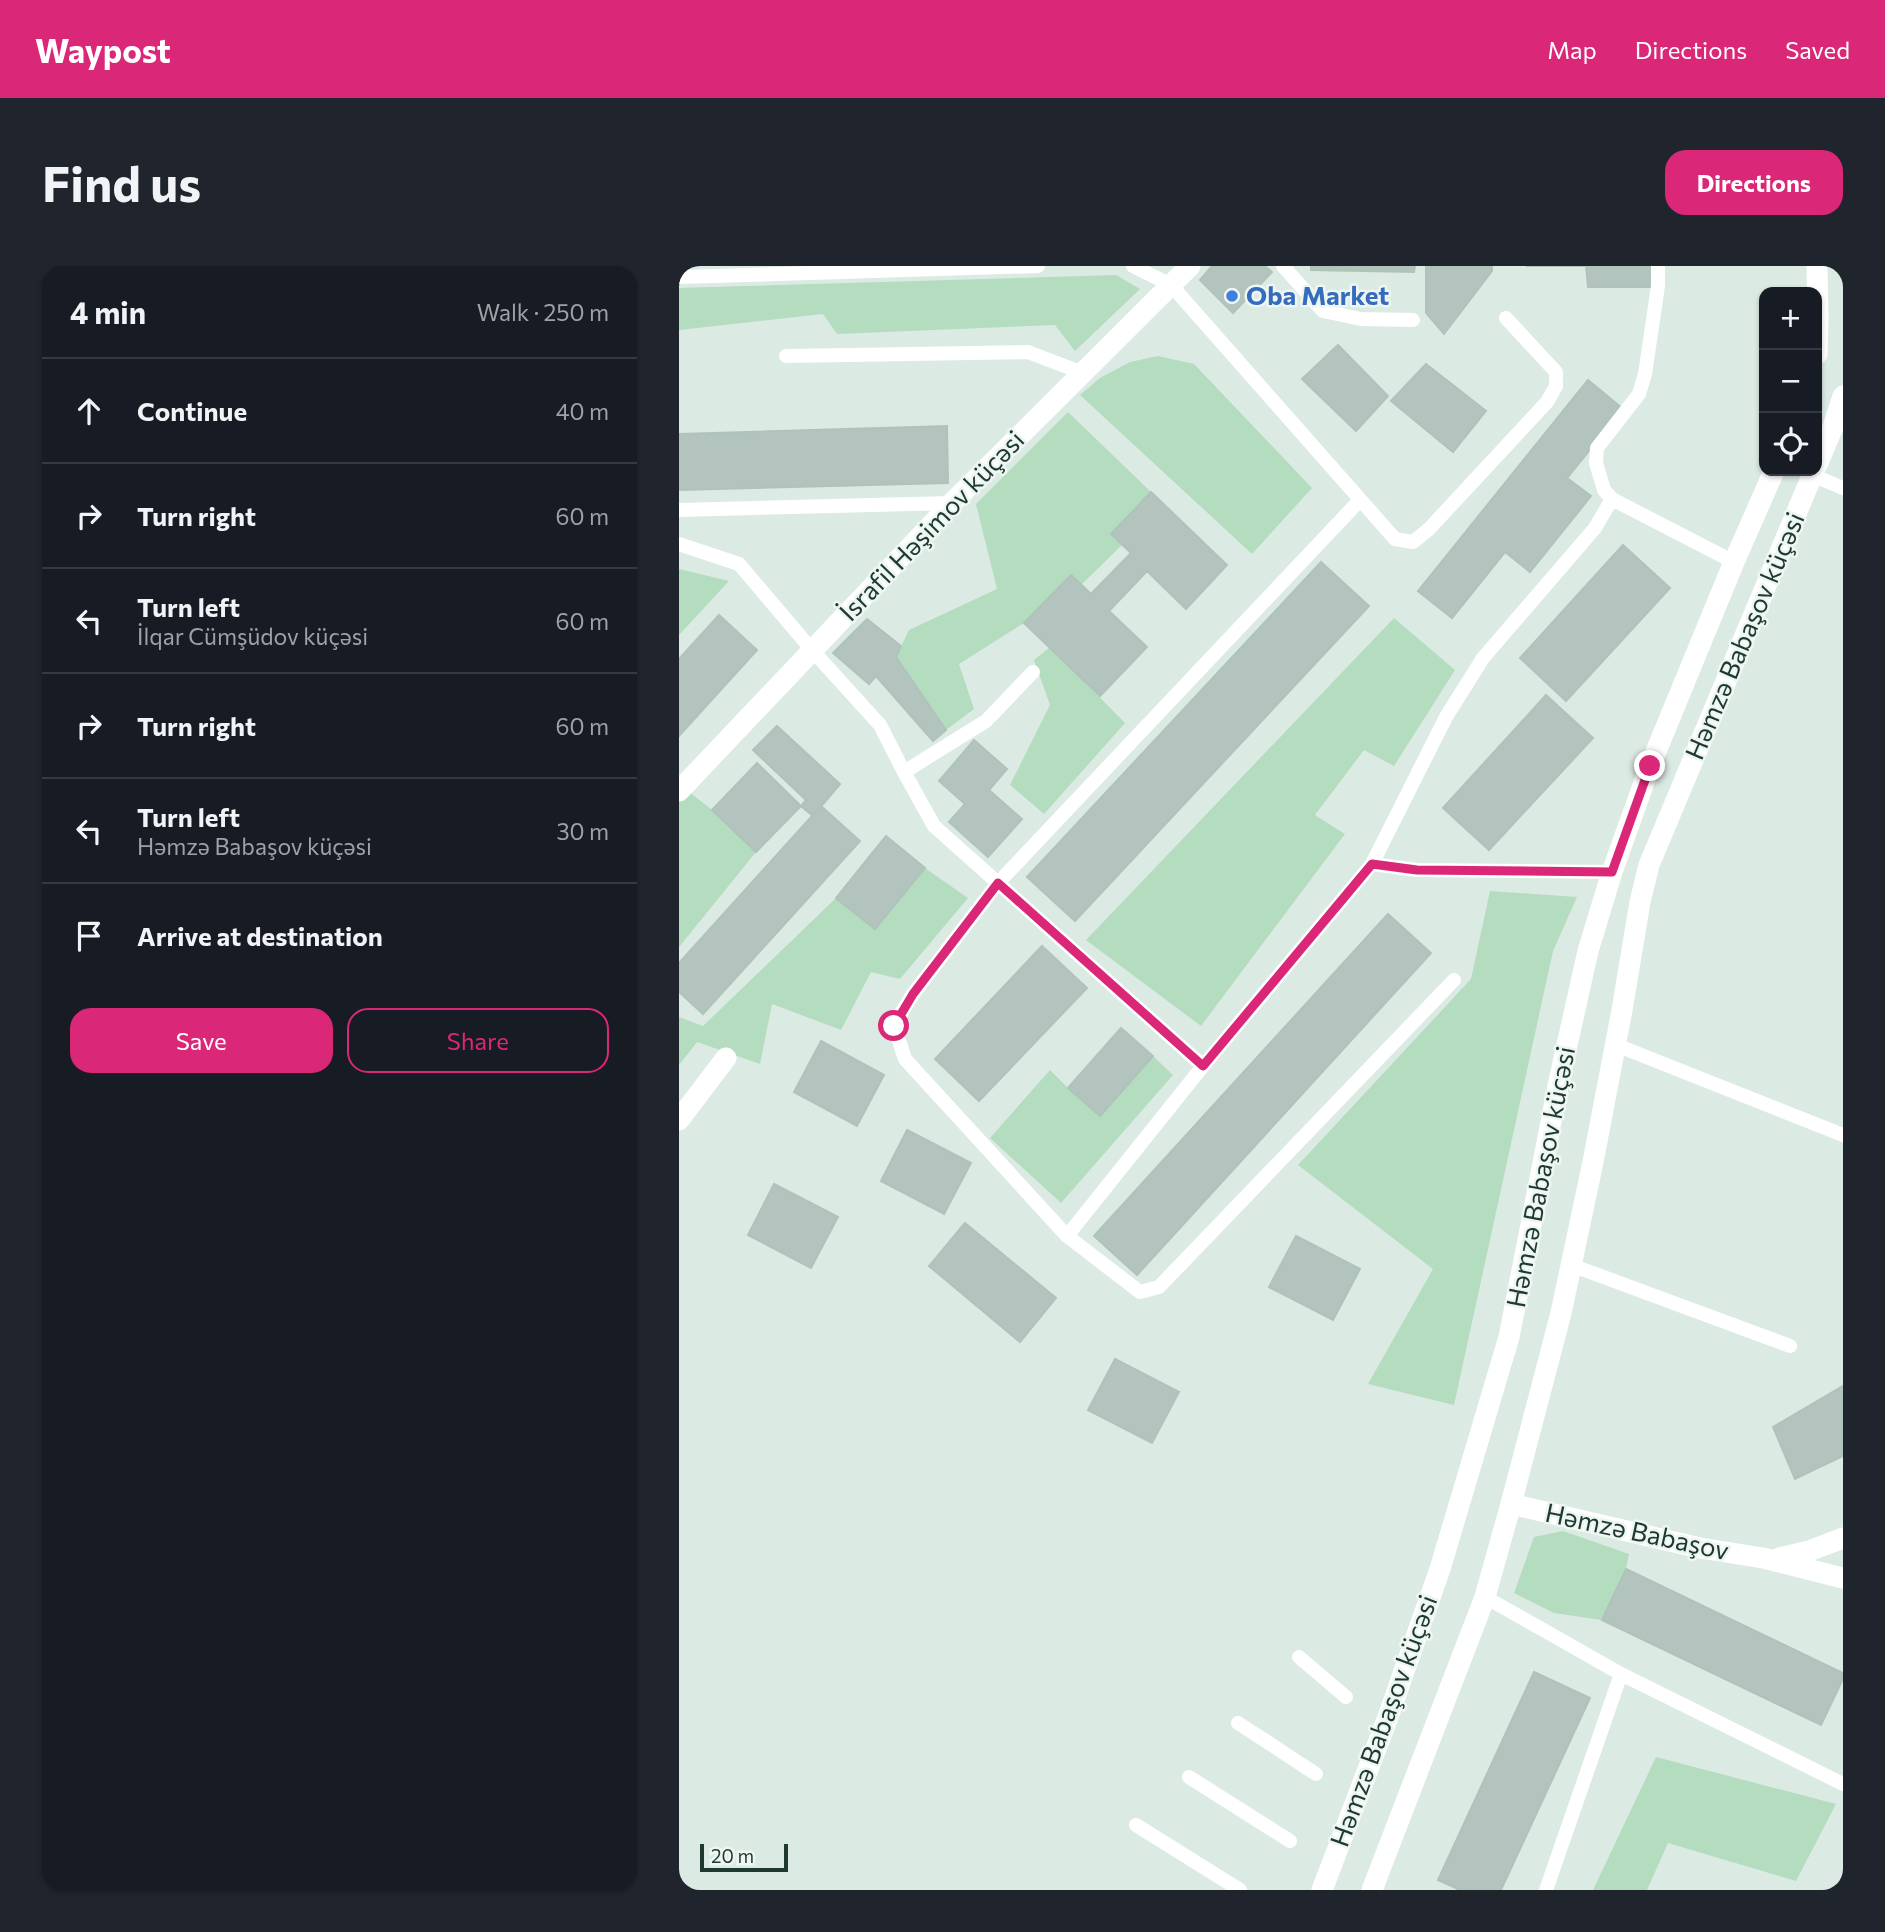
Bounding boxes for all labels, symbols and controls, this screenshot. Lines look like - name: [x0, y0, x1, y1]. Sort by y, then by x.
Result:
- text: Waypost: [35, 29, 171, 70]
- text: Map: [1547, 35, 1597, 64]
- text: Directions: [1635, 35, 1747, 64]
- text: Saved: [1785, 35, 1850, 64]
- button: Directions: [1665, 150, 1843, 215]
- text: Find us: [42, 152, 201, 212]
- place label: Oba Market: [1246, 279, 1389, 310]
- map controls: [1759, 287, 1822, 476]
- button: +: [1759, 287, 1822, 350]
- marker: Oba Market: [1224, 288, 1240, 304]
- text: 4 min: [70, 293, 146, 330]
- text: Walk · 250 m: [477, 298, 609, 326]
- button: −: [1759, 350, 1822, 413]
- icon: ahead: [70, 392, 108, 430]
- text: Continue: [137, 395, 247, 426]
- text: 40 m: [556, 397, 609, 425]
- button: locate: [1759, 413, 1822, 476]
- street label: İsrafil Həşimov küçəsi: [832, 423, 1030, 626]
- icon: right: [70, 497, 108, 535]
- text: Turn right: [137, 500, 256, 531]
- text: 60 m: [556, 502, 609, 530]
- street label: Həmzə Babaşov küçəsi: [1677, 507, 1810, 764]
- text: Turn left: [137, 591, 240, 622]
- icon: left: [70, 602, 108, 640]
- text: 60 m: [556, 607, 609, 635]
- text: İlqar Cümşüdov küçəsi: [137, 622, 368, 650]
- icon: right: [70, 707, 108, 745]
- text: Turn right: [137, 710, 256, 741]
- text: 60 m: [556, 712, 609, 740]
- route end: [1634, 750, 1665, 781]
- text: Turn left: [137, 801, 240, 832]
- icon: left: [70, 812, 108, 850]
- text: 30 m: [556, 817, 609, 845]
- text: Həmzə Babaşov küçəsi: [137, 832, 372, 860]
- icon: arrive: [70, 917, 108, 955]
- text: Arrive at destination: [137, 920, 383, 951]
- button: Save: [70, 1008, 333, 1073]
- button: Share: [347, 1008, 609, 1073]
- route start: [878, 1010, 909, 1041]
- street label: Həmzə Babaşov küçəsi: [1499, 1043, 1580, 1310]
- street label: Həmzə Babaşov: [1543, 1496, 1732, 1565]
- street label: Həmzə Babaşov küçəsi: [1323, 1590, 1443, 1851]
- scale bar: [700, 1841, 787, 1873]
- text: 20 m: [711, 1844, 754, 1867]

